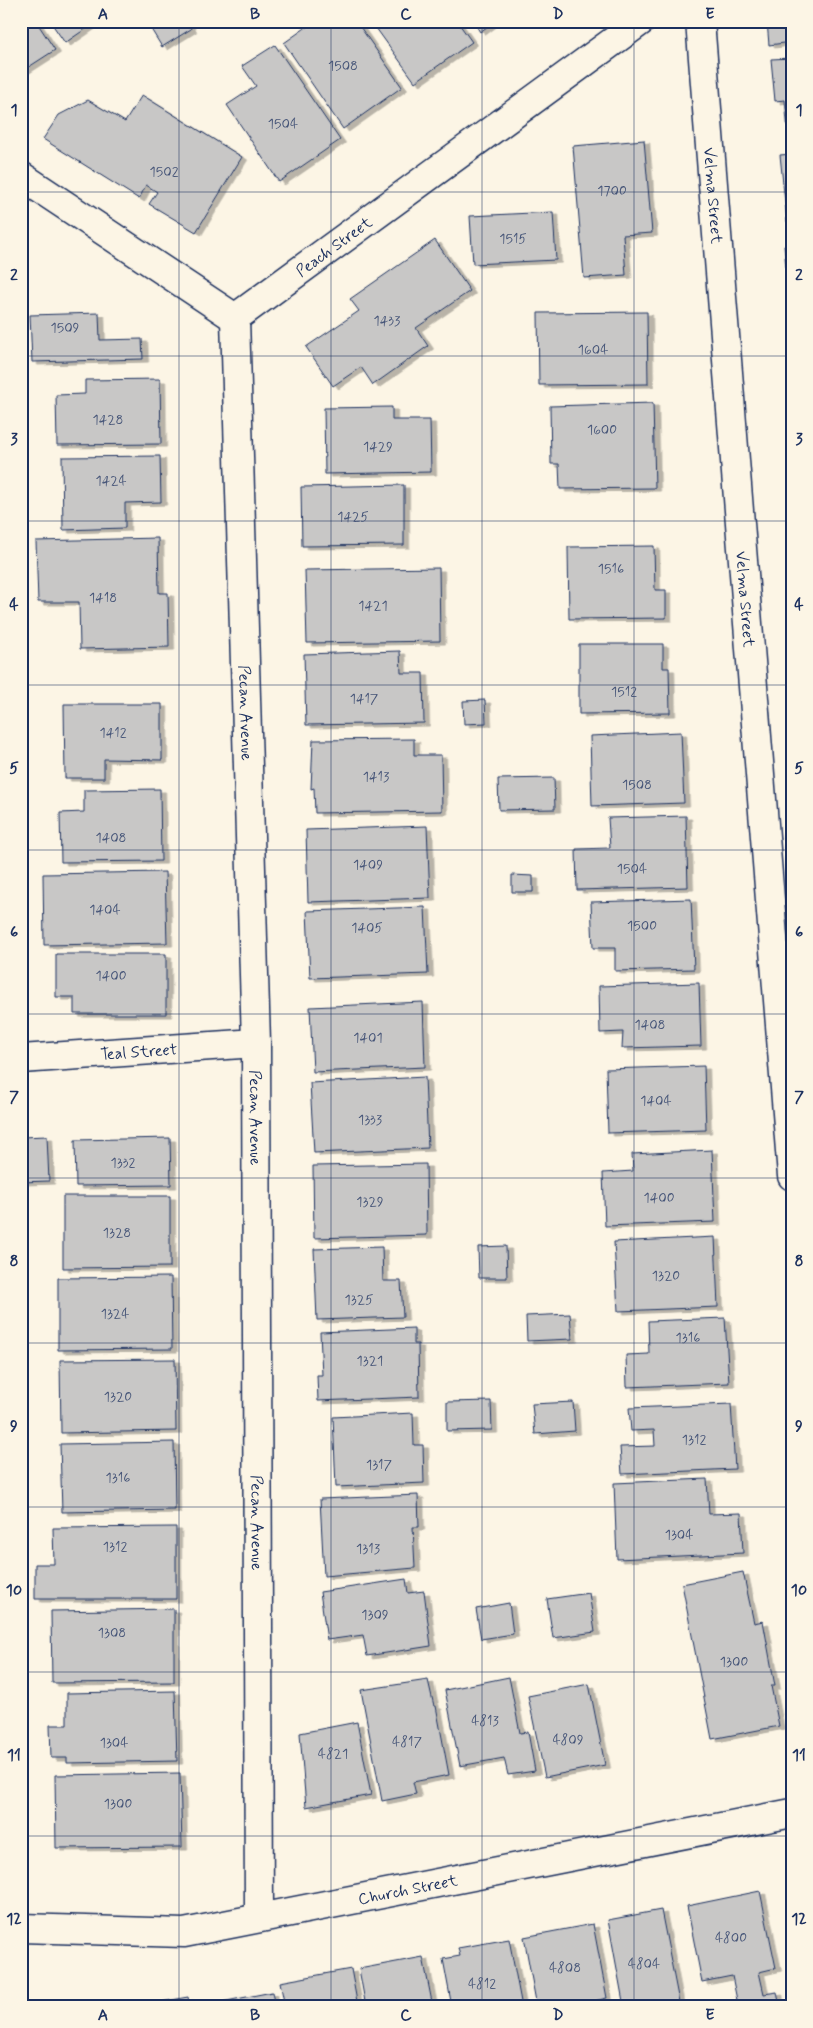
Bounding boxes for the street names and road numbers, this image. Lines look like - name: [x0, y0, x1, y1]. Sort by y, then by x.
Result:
- street label: Velma Street: [698, 147, 727, 245]
- street label: Peach Street: [292, 212, 377, 282]
- street label: Velma Street: [730, 550, 759, 649]
- street label: Pecan Avenue: [233, 665, 257, 761]
- street label: Teal Street: [100, 1039, 178, 1066]
- street label: Pecan Avenue: [244, 1070, 265, 1166]
- street label: Pecan Avenue: [245, 1475, 267, 1571]
- street label: Church Street: [356, 1870, 460, 1910]

